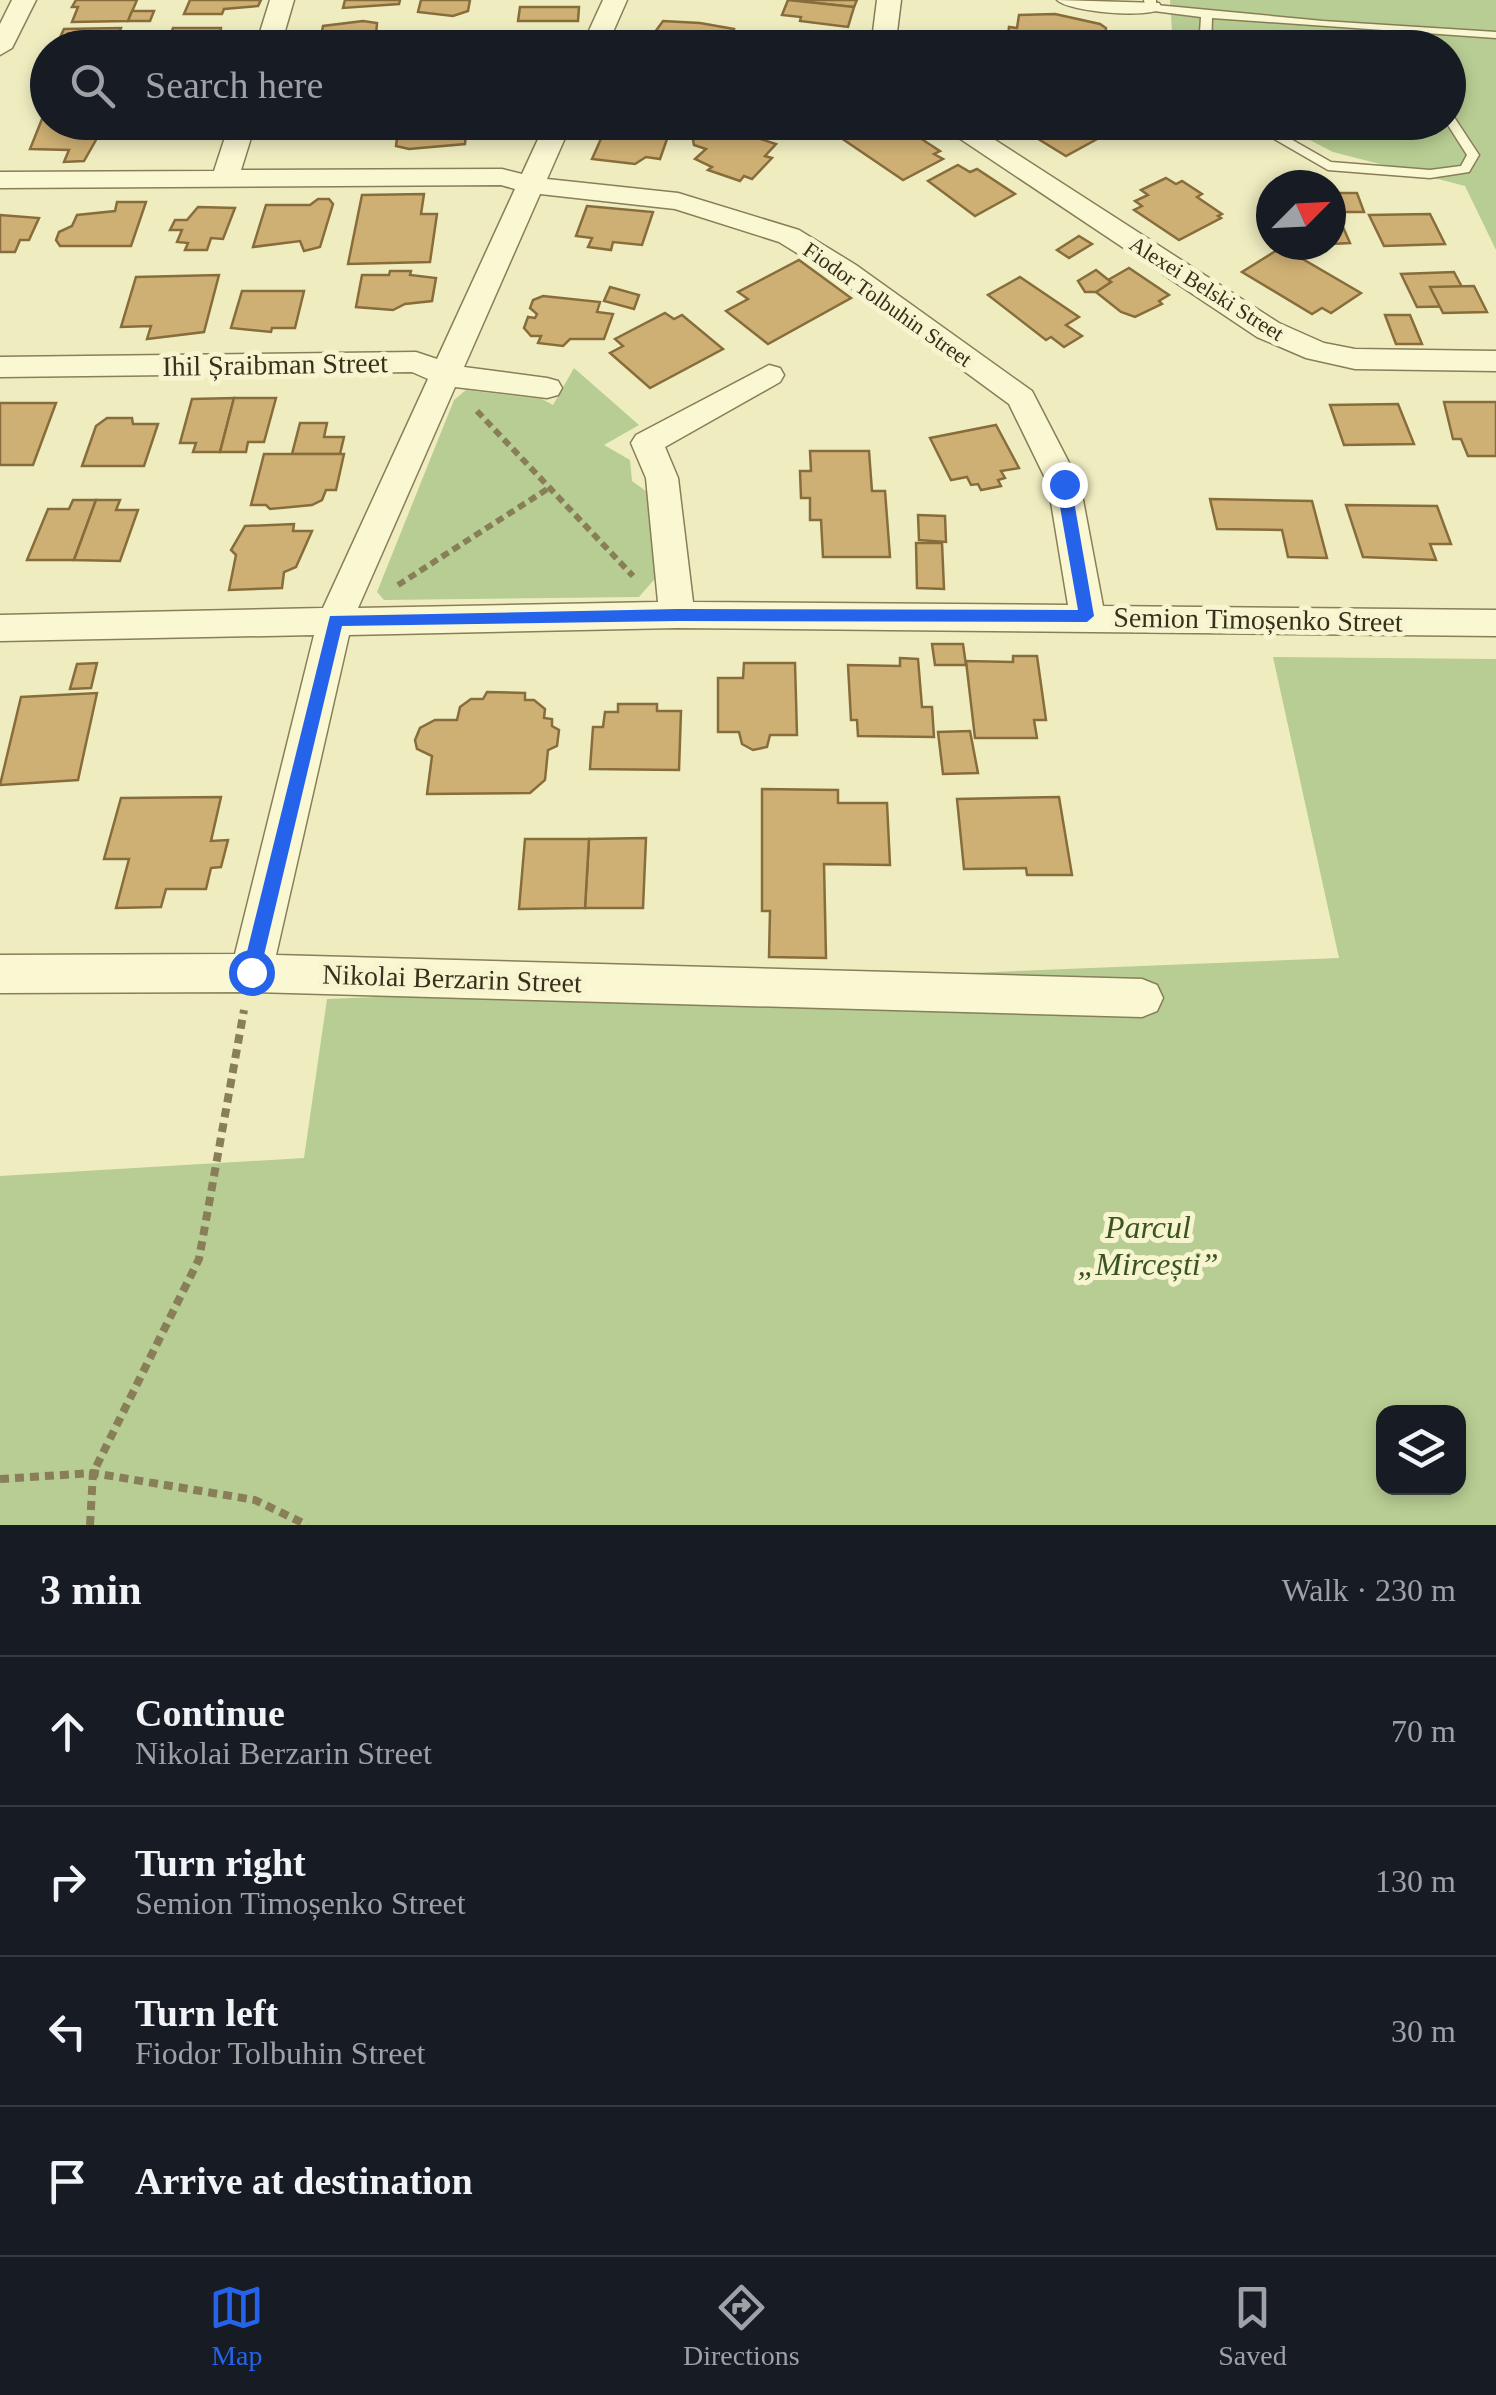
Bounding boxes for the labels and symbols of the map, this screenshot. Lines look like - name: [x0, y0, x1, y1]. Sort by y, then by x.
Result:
- north arrow: [1256, 170, 1346, 260]
- street label: Alexei Belski Street: [1125, 231, 1288, 346]
- street label: Fiodor Tolbuhin Street: [799, 237, 977, 372]
- street label: Ihil Șraibman Street: [162, 347, 388, 382]
- route end: [1042, 462, 1088, 508]
- street label: Semion Timoșenko Street: [1113, 601, 1403, 638]
- route start: [229, 950, 275, 996]
- street label: Nikolai Berzarin Street: [322, 958, 583, 999]
- park label: Parcul „Mircești”: [1077, 1209, 1219, 1282]

